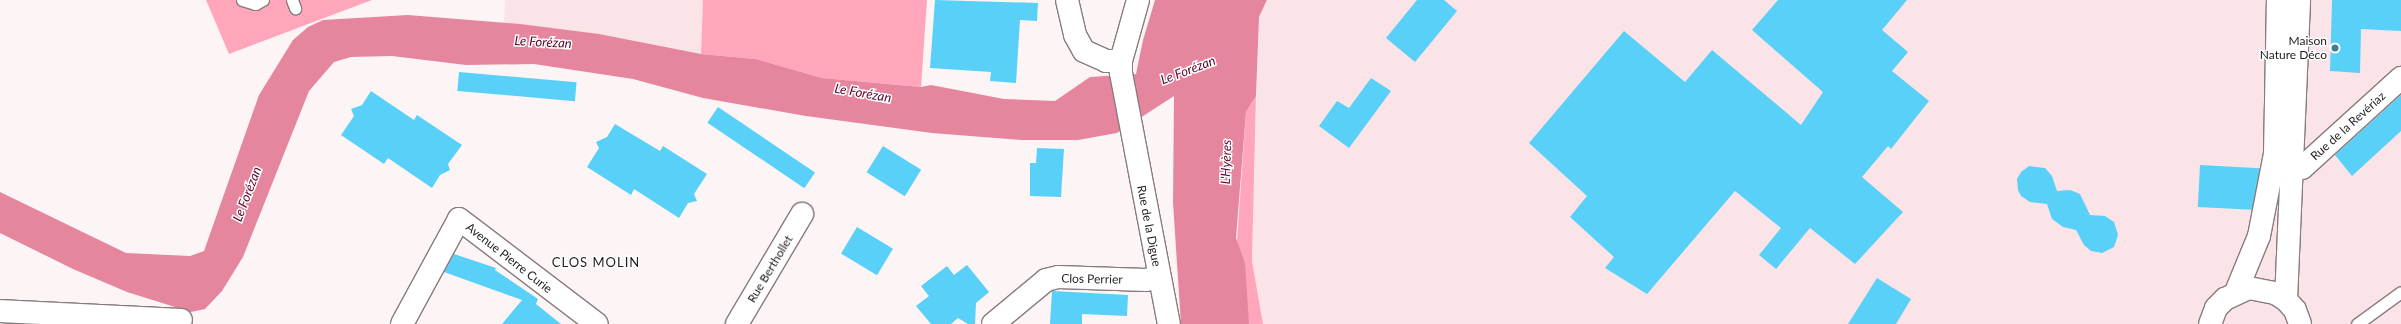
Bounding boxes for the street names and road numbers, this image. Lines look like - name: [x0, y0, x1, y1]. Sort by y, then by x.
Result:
- street label: Rue de la Revériaz: [2308, 89, 2388, 163]
- street label: Rue de la Digue: [1134, 184, 1164, 268]
- street label: Avenue Pierre Curie: [463, 220, 555, 296]
- street label: Rue Berthollet: [744, 233, 796, 305]
- street label: Clos Perrier: [1061, 271, 1123, 287]

